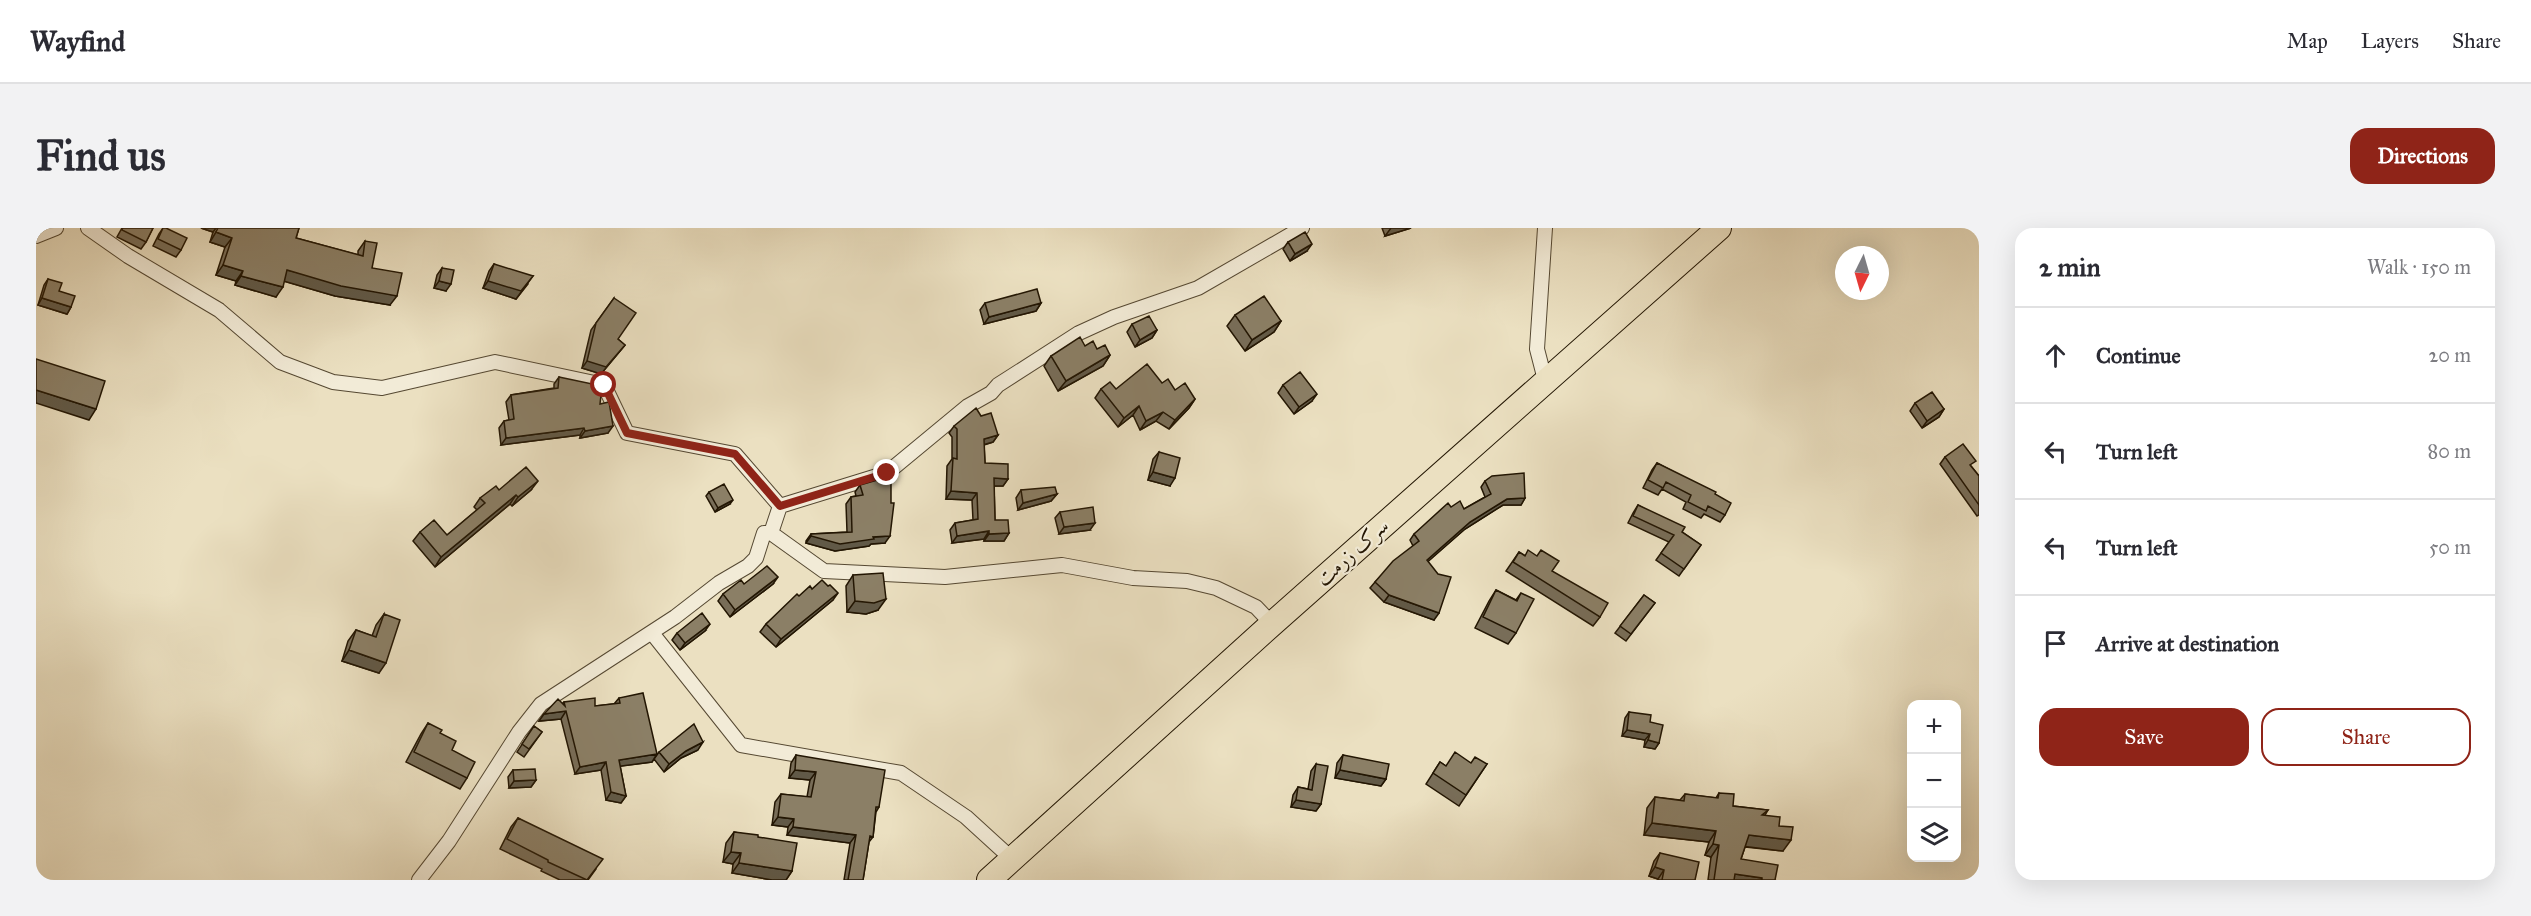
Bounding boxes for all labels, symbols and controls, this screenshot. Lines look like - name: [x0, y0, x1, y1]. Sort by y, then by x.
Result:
- text: Wayfind: [30, 24, 125, 59]
- text: Map: [2287, 28, 2328, 54]
- text: Layers: [2361, 28, 2419, 54]
- text: Share: [2452, 28, 2501, 54]
- button: Directions: [2350, 128, 2495, 184]
- text: Find us: [36, 130, 166, 182]
- north arrow: [1835, 246, 1889, 300]
- text: 2 min: [2039, 251, 2100, 283]
- text: Walk · 150 m: [2367, 255, 2471, 279]
- icon: ahead: [2039, 339, 2072, 372]
- text: Continue: [2096, 342, 2181, 369]
- text: 20 m: [2428, 343, 2471, 367]
- route start: [590, 371, 616, 397]
- icon: left: [2039, 435, 2072, 468]
- text: Turn left: [2096, 438, 2178, 465]
- text: 80 m: [2428, 439, 2471, 463]
- route end: [873, 459, 899, 485]
- street label: سرک زرمت: [1310, 513, 1394, 592]
- icon: left: [2039, 531, 2072, 564]
- text: Turn left: [2096, 534, 2178, 561]
- text: 50 m: [2429, 535, 2471, 559]
- icon: arrive: [2039, 627, 2072, 660]
- text: Arrive at destination: [2096, 630, 2279, 657]
- map controls: [1907, 700, 1961, 862]
- button: +: [1907, 700, 1961, 754]
- button: Save: [2039, 708, 2249, 766]
- button: Share: [2261, 708, 2471, 766]
- button: −: [1907, 754, 1961, 808]
- button: layers: [1907, 808, 1961, 862]

